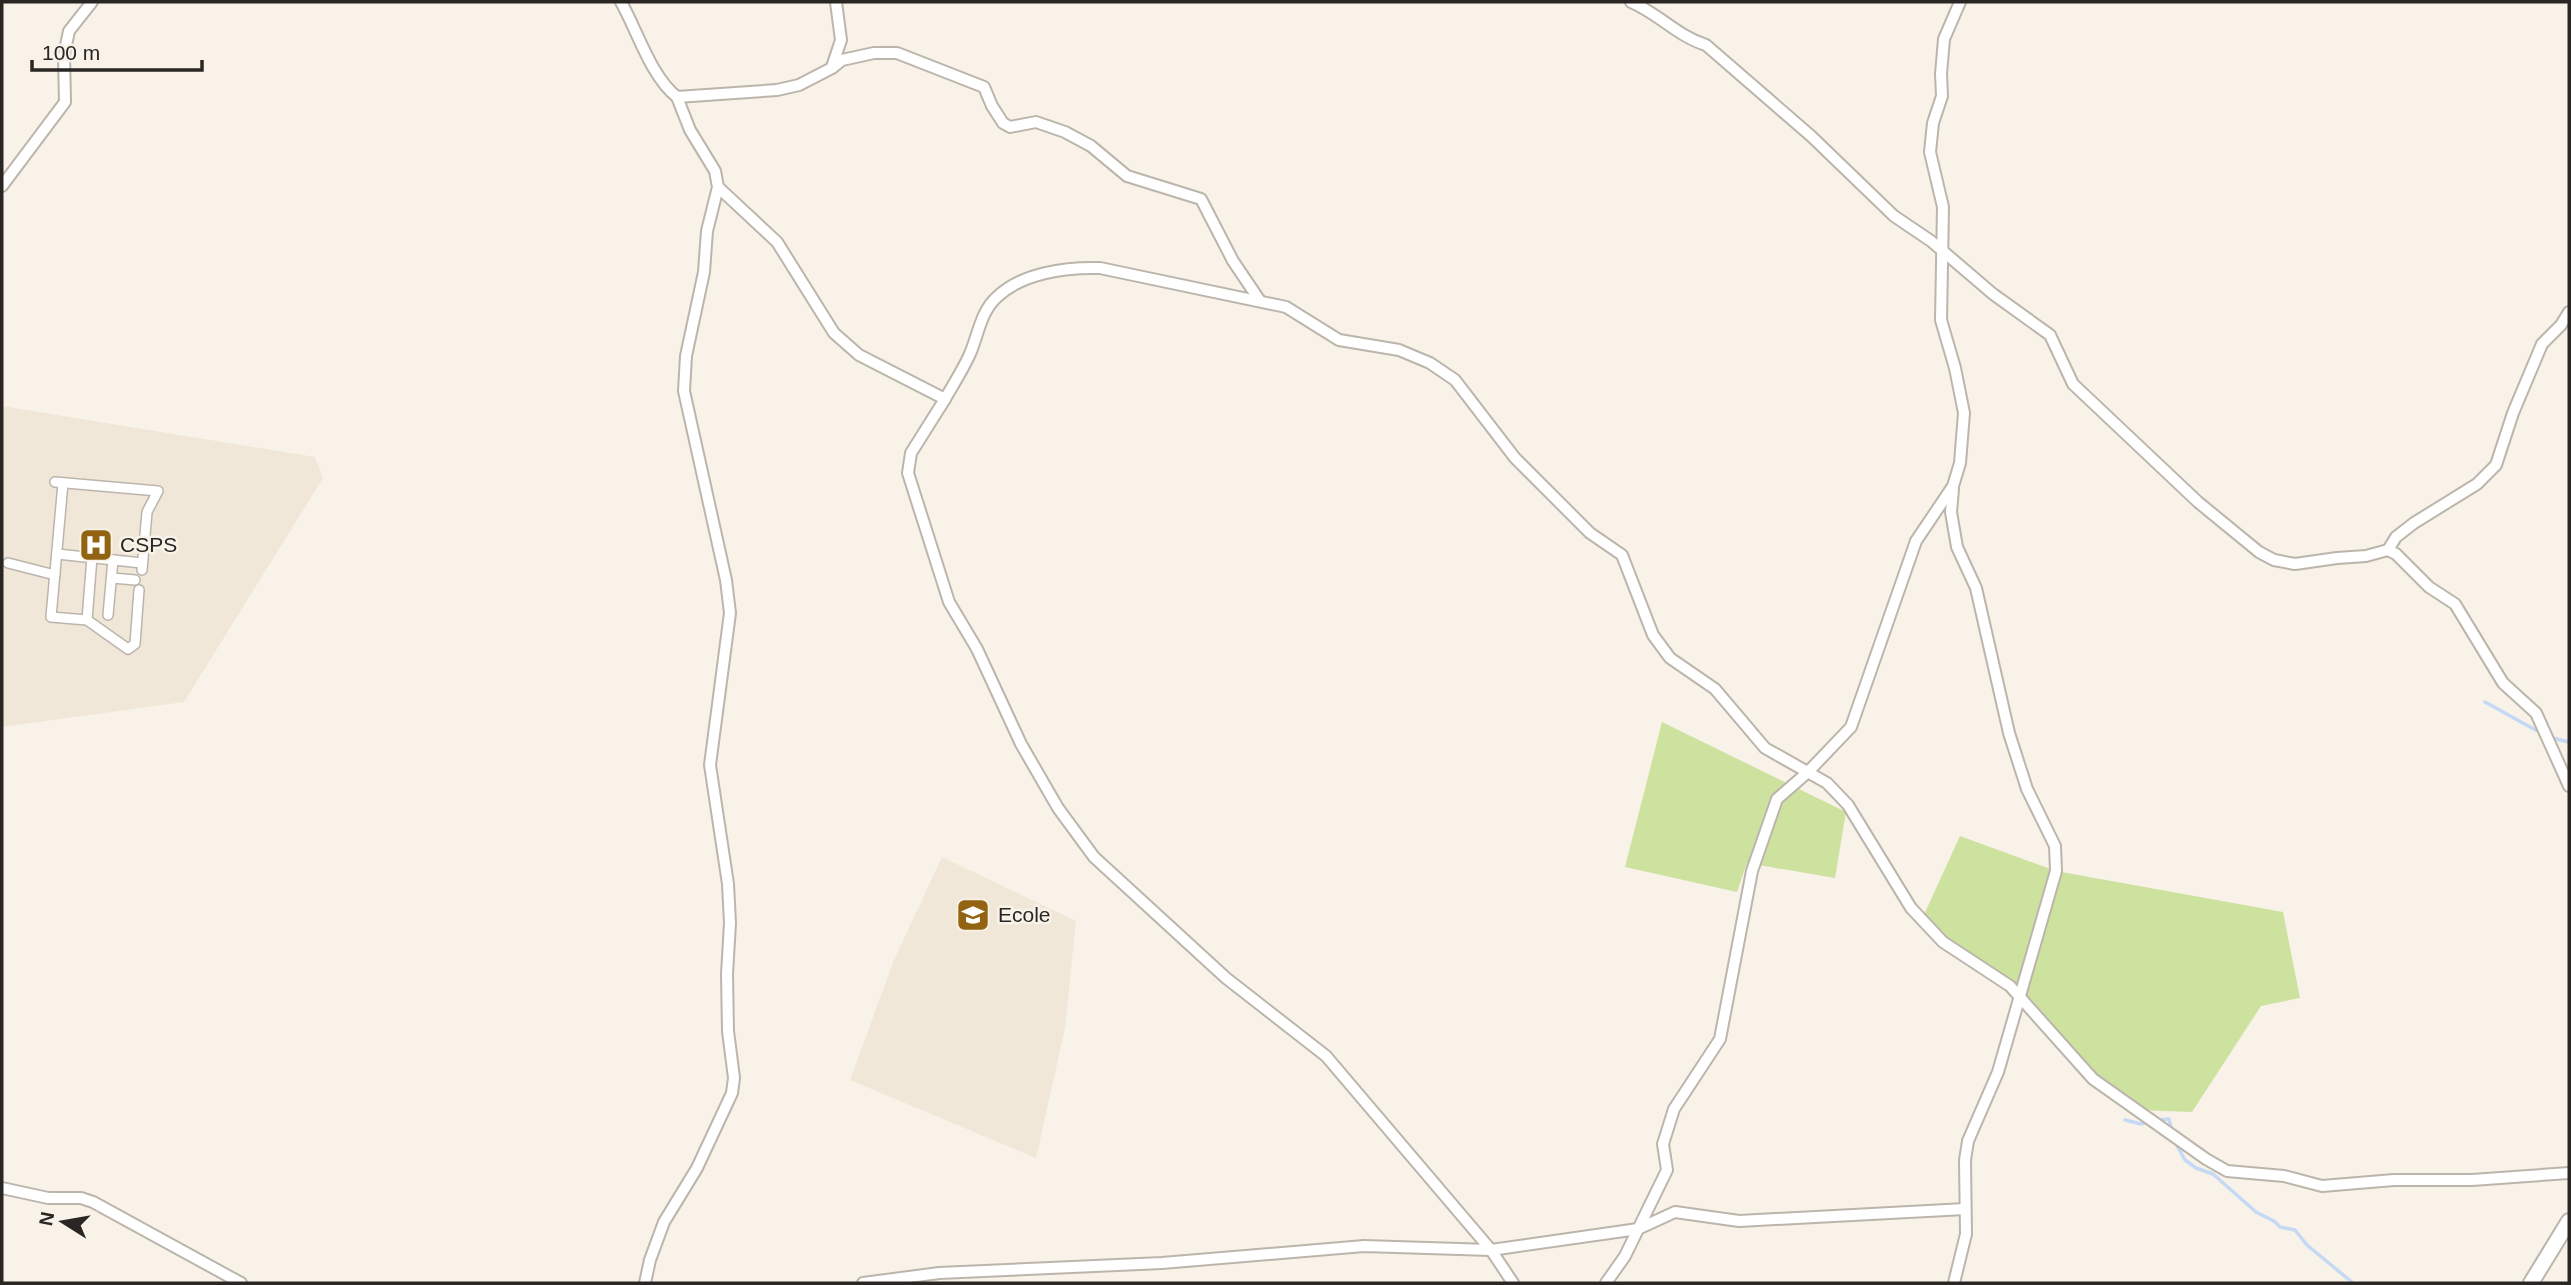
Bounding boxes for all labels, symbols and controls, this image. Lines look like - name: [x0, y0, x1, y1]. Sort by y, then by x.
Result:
- scale bar: [32, 28, 201, 72]
- text: 100 m: [42, 41, 100, 64]
- hospital icon: CSPS: [77, 526, 115, 564]
- place label: CSPS: [120, 533, 177, 556]
- school or university icon: Ecole: [954, 896, 992, 934]
- place label: Ecole: [998, 903, 1051, 926]
- north arrow: [28, 1187, 98, 1257]
- text: N: [35, 1210, 58, 1228]

